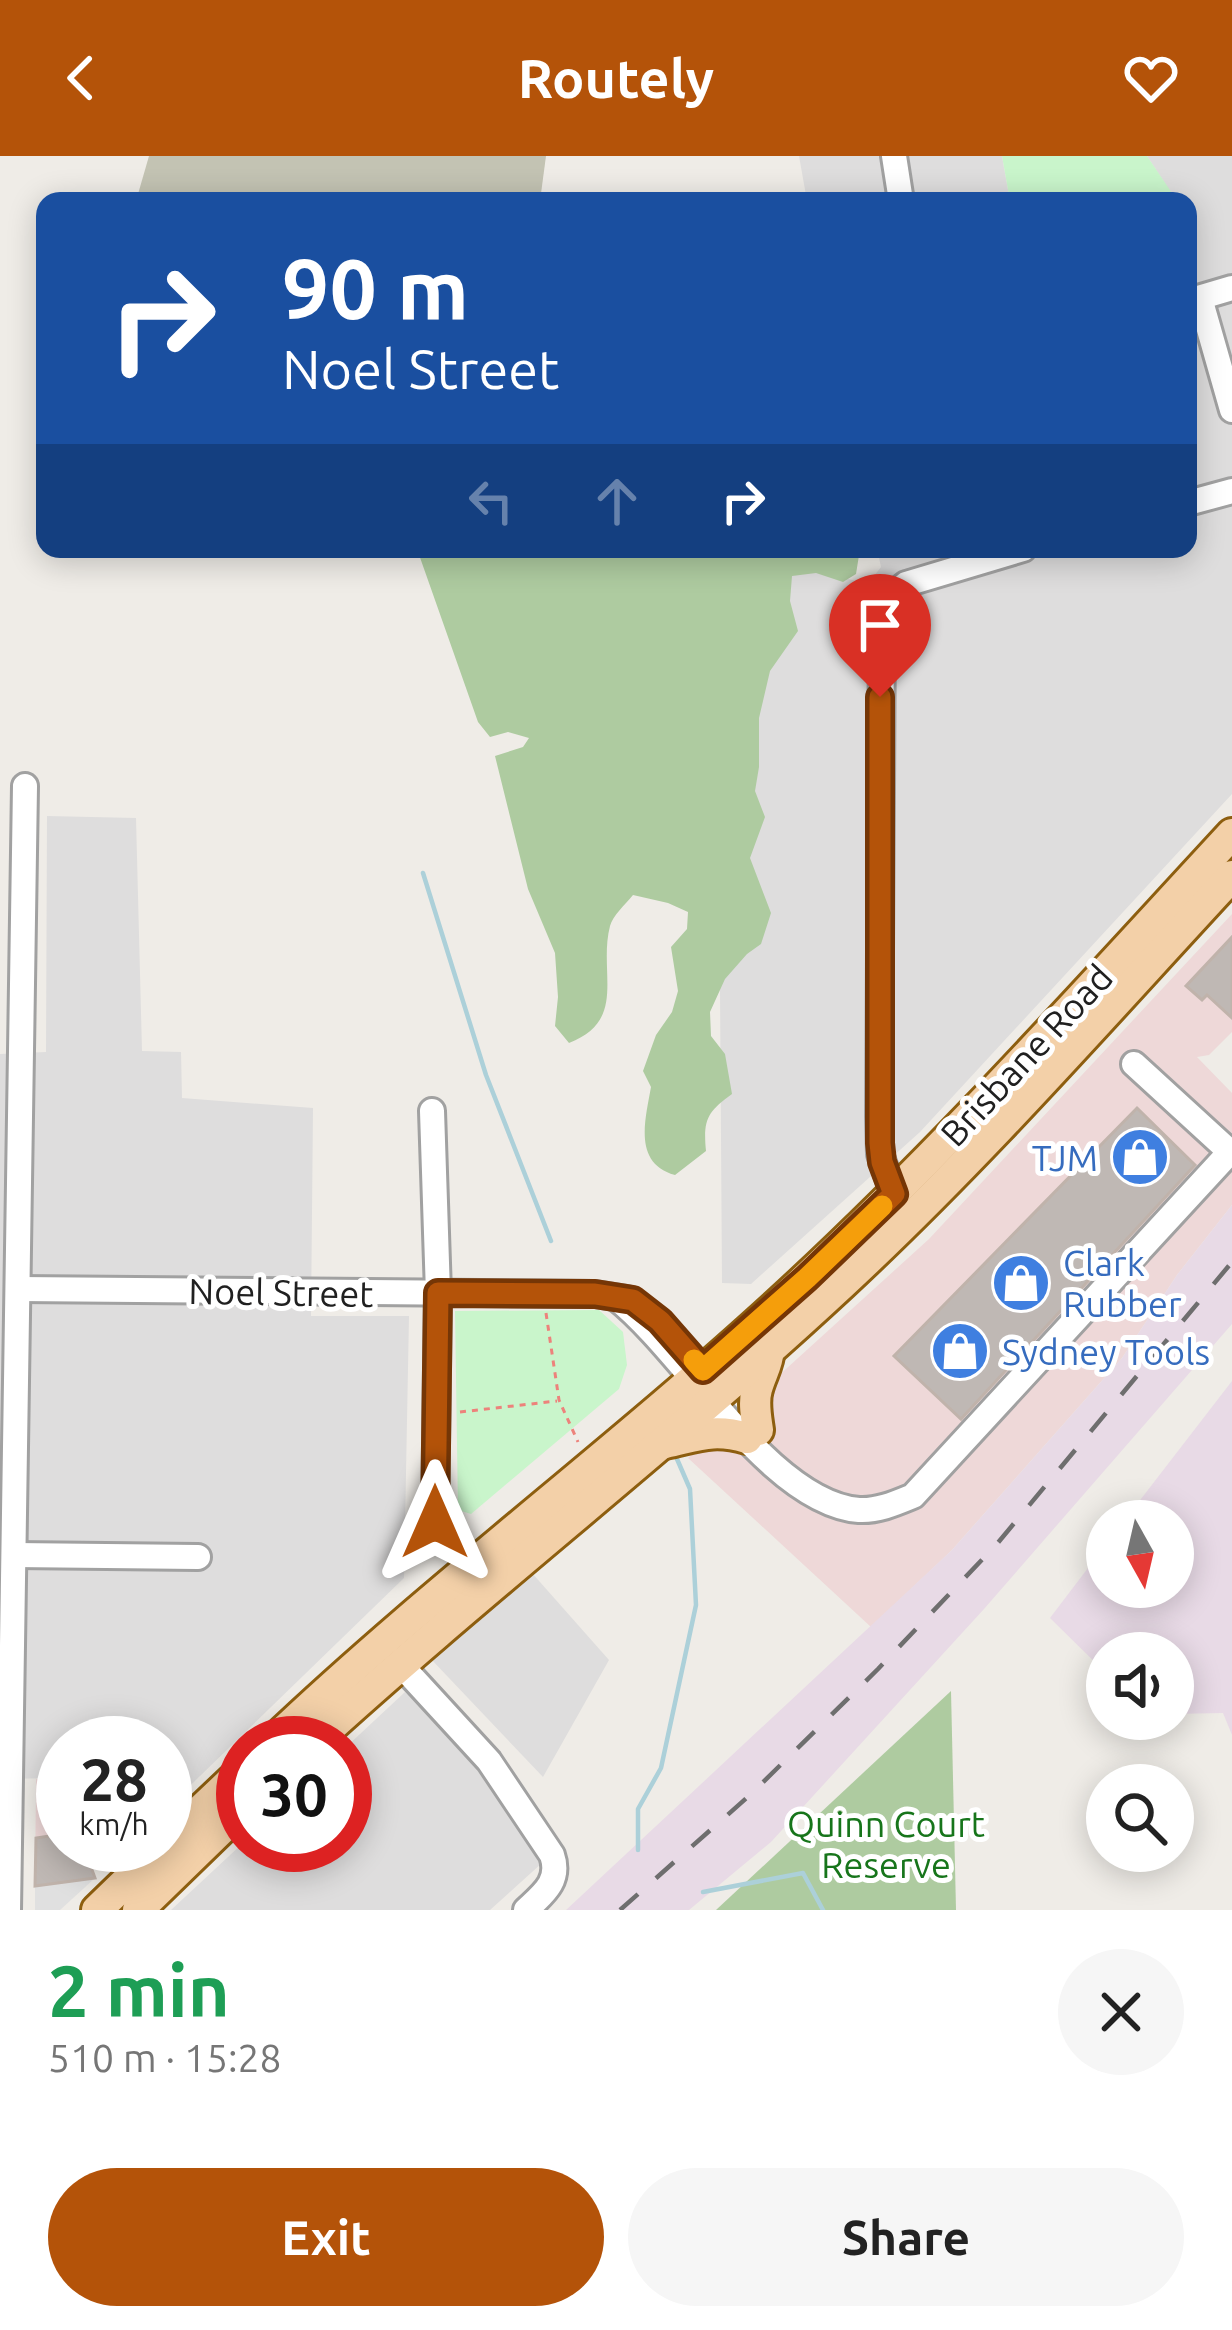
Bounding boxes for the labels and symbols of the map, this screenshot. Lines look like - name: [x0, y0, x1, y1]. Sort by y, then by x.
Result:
- pin: [829, 574, 931, 697]
- street label: Brisbane Road: [932, 956, 1120, 1154]
- shop icon: TJM: [1109, 1126, 1171, 1188]
- place label: TJM: [1032, 1137, 1098, 1178]
- place label: Clark Rubber: [1063, 1242, 1182, 1324]
- shop icon: Clark Rubber: [990, 1252, 1052, 1314]
- street label: Noel Street: [188, 1270, 374, 1314]
- shop icon: Sydney Tools: [929, 1320, 991, 1382]
- place label: Sydney Tools: [1002, 1331, 1210, 1372]
- position arrow: [372, 1459, 498, 1585]
- north arrow: [1086, 1500, 1194, 1608]
- speed limit sign: 30: [216, 1716, 372, 1872]
- park label: Quinn Court Reserve: [787, 1803, 985, 1885]

